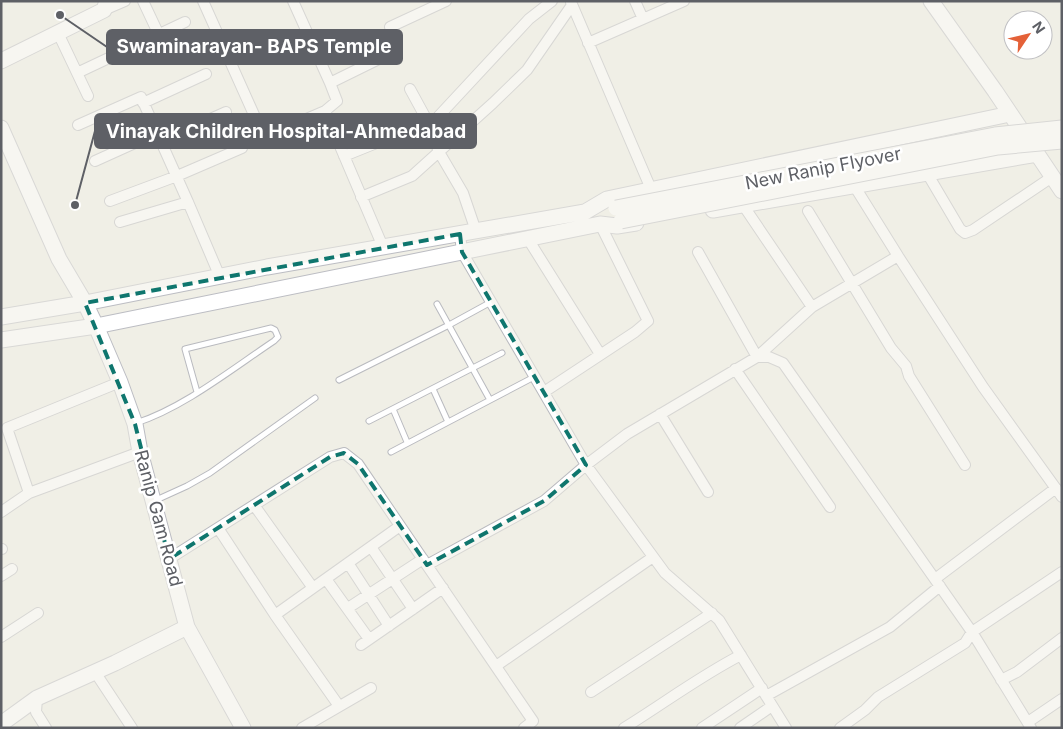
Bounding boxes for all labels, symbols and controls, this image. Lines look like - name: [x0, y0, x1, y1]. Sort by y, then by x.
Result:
- north arrow: [1003, 10, 1053, 60]
- text: N: [1029, 18, 1049, 37]
- callout: Swaminarayan- BAPS Temple: [107, 30, 402, 64]
- text: Swaminarayan- BAPS Temple: [117, 35, 391, 58]
- callout: Vinayak Children Hospital-Ahmedabad: [95, 114, 476, 148]
- text: Vinayak Children Hospital-Ahmedabad: [106, 120, 466, 143]
- street label: New Ranip Flyover: [743, 143, 903, 193]
- street label: Ranip Gam Road: [131, 447, 187, 589]

